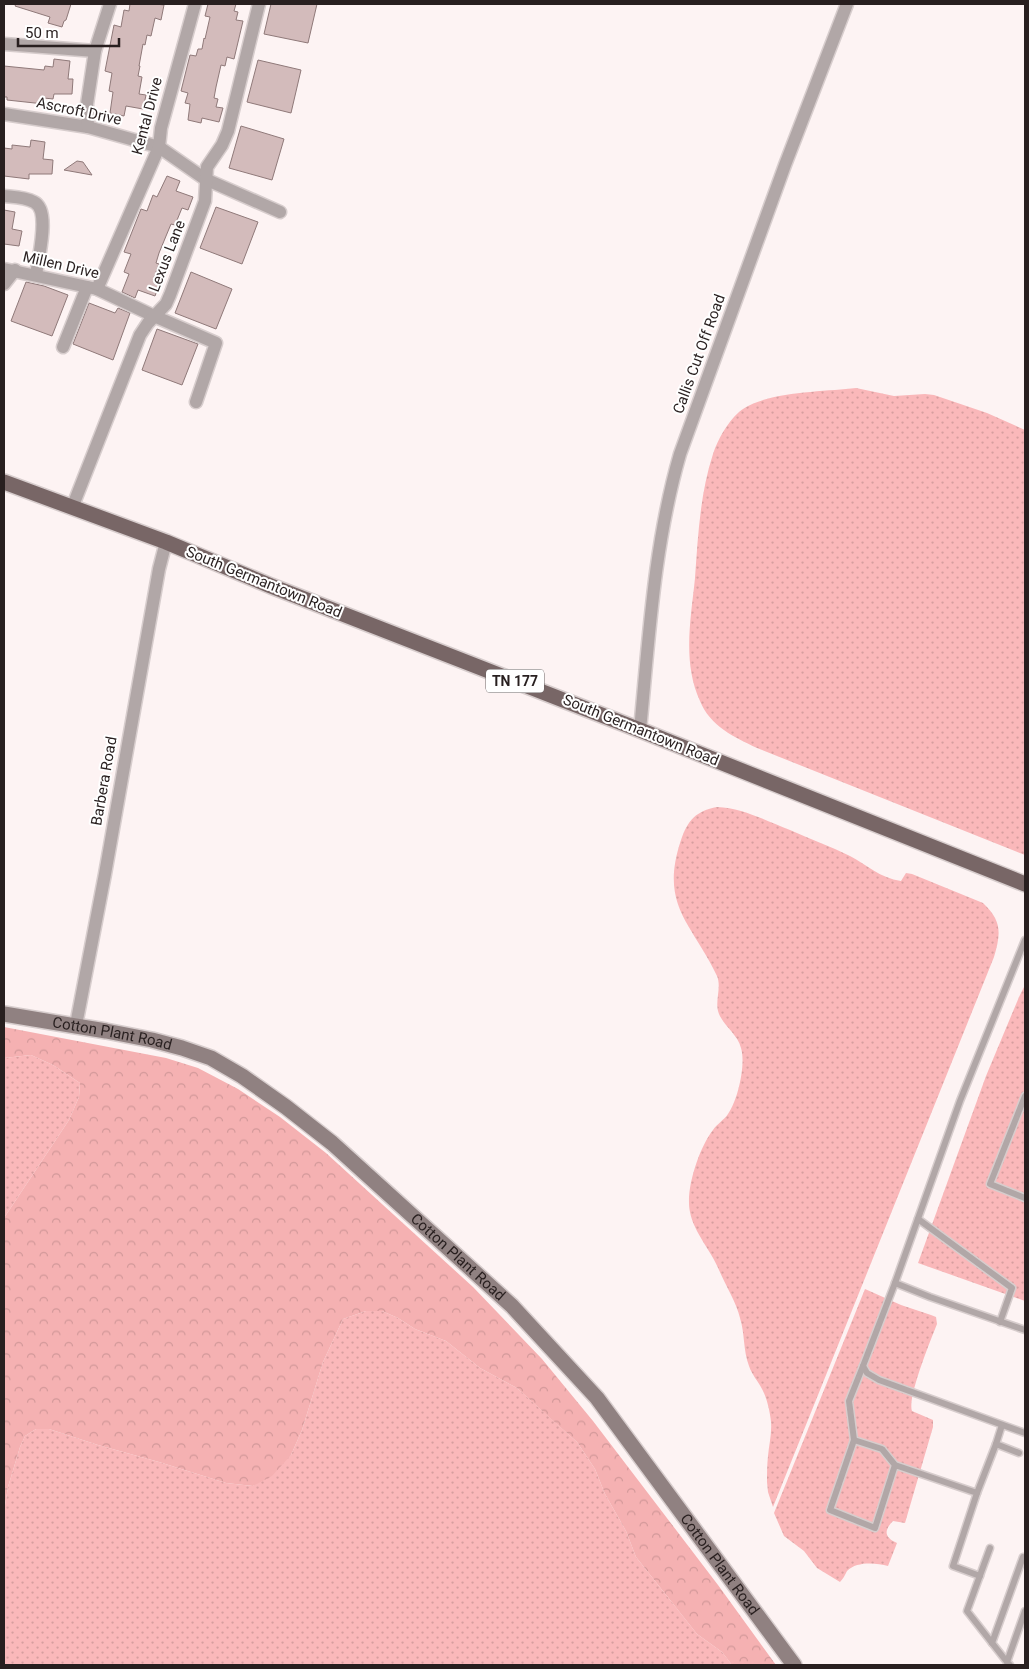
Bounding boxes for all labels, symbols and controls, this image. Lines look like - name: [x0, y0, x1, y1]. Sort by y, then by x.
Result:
- scale bar: [18, 15, 119, 47]
- text: 50 m: [25, 24, 59, 42]
- street label: Kental Drive: [128, 75, 166, 157]
- street label: Ascroft Drive: [35, 93, 123, 129]
- street label: Lexus Lane: [145, 217, 189, 295]
- street label: Millen Drive: [21, 247, 101, 283]
- street label: Callis Cut Off Road: [669, 292, 729, 416]
- street label: South Germantown Road: [183, 542, 345, 622]
- road number: TN 177: [486, 669, 544, 692]
- street label: South Germantown Road: [560, 690, 722, 770]
- street label: Barbera Road: [87, 735, 121, 827]
- street label: Cotton Plant Road: [51, 1013, 174, 1054]
- street label: Cotton Plant Road: [407, 1210, 509, 1304]
- street label: Cotton Plant Road: [677, 1510, 763, 1619]

